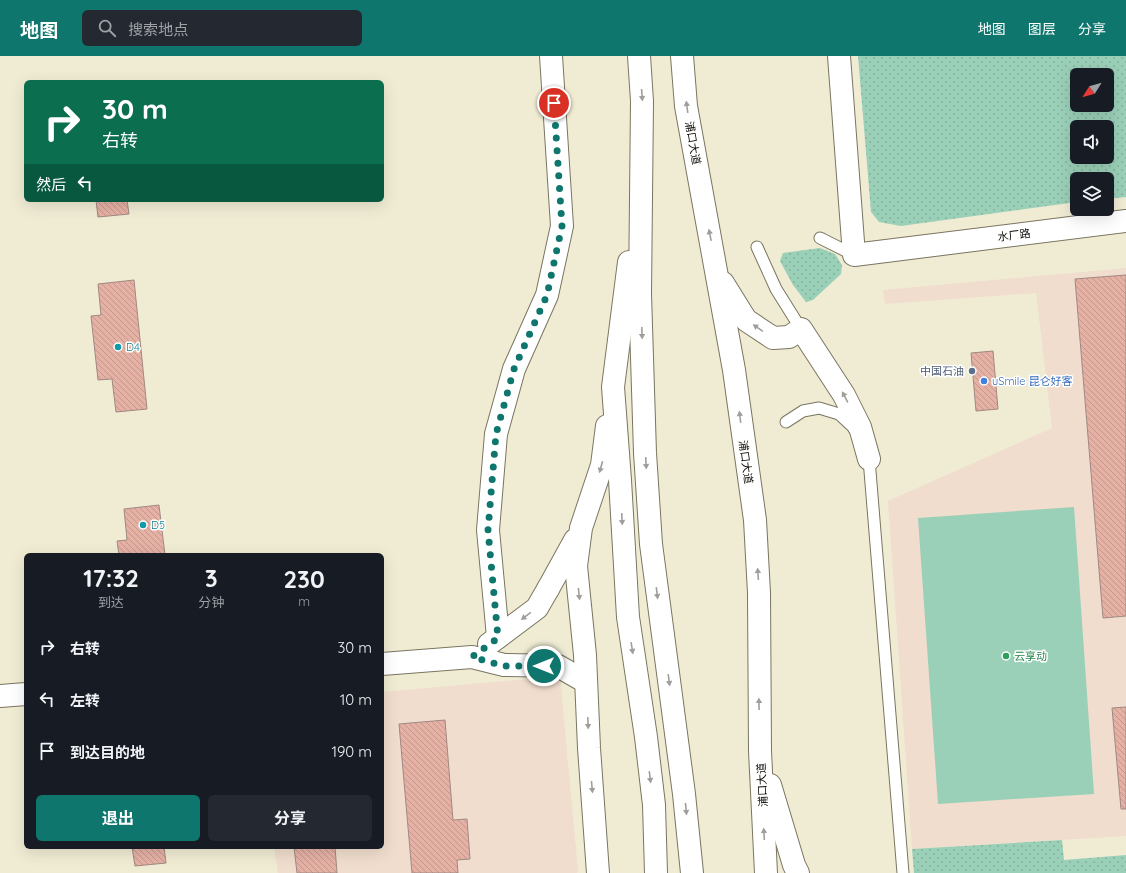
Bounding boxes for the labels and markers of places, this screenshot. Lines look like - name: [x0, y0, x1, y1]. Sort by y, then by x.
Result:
- pin: [537, 86, 571, 120]
- place label: D4: [126, 340, 140, 354]
- marker: D4: [113, 342, 123, 352]
- place label: 中国石油: [920, 364, 964, 378]
- marker: 中国石油: [967, 366, 977, 376]
- place label: uSmile 昆仑好客: [992, 374, 1072, 388]
- marker: uSmile 昆仑好客: [979, 376, 989, 386]
- place label: D5: [151, 518, 165, 532]
- marker: D5: [138, 520, 148, 530]
- place label: 云享动: [1014, 649, 1047, 663]
- marker: 云享动: [1001, 651, 1011, 661]

